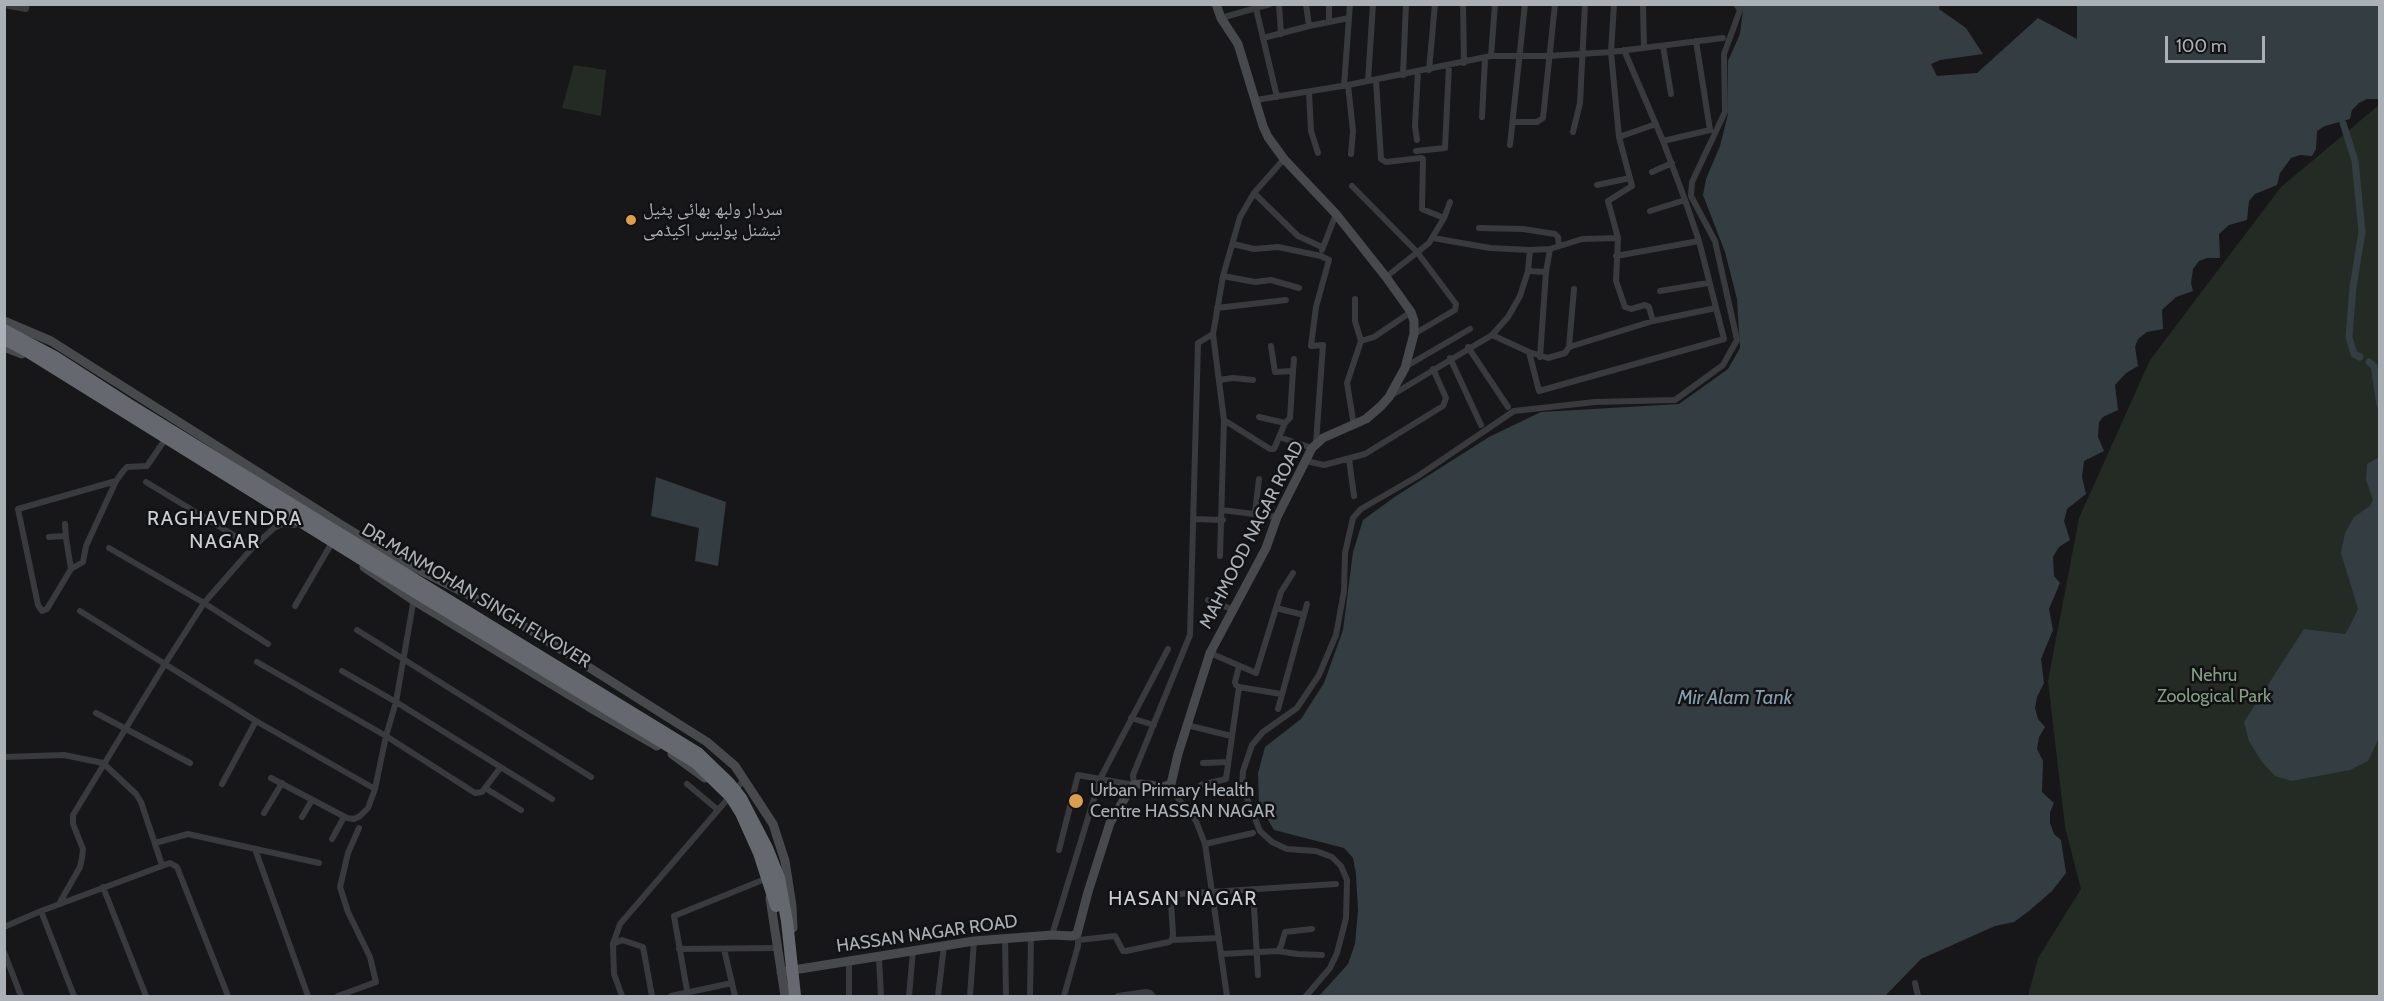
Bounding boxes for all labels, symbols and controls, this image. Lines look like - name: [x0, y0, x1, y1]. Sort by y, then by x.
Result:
- scale bar: [2168, 24, 2268, 62]
- text: 100 m: [2176, 35, 2227, 57]
- place label: سردار ولبھ بھائی پٹیل نیشنل پولیس اکیڈمی: [643, 199, 783, 242]
- marker: سردار ولبھ بھائی پٹیل نیشنل پولیس اکیڈمی: [624, 213, 638, 227]
- street label: MAHMOOD NAGAR ROAD: [1195, 437, 1309, 633]
- district label: RAGHAVENDRA NAGAR: [147, 507, 303, 554]
- street label: DR.MANMOHAN SINGH FLYOVER: [358, 519, 594, 673]
- park label: Nehru Zoological Park: [2157, 665, 2271, 708]
- water label: Mir Alam Tank: [1678, 686, 1792, 710]
- place label: Urban Primary Health Centre HASSAN NAGAR: [1090, 780, 1275, 822]
- marker: Urban Primary Health Centre HASSAN NAGAR: [1067, 792, 1085, 810]
- district label: HASAN NAGAR: [1108, 887, 1258, 911]
- street label: HASSAN NAGAR ROAD: [835, 911, 1019, 957]

